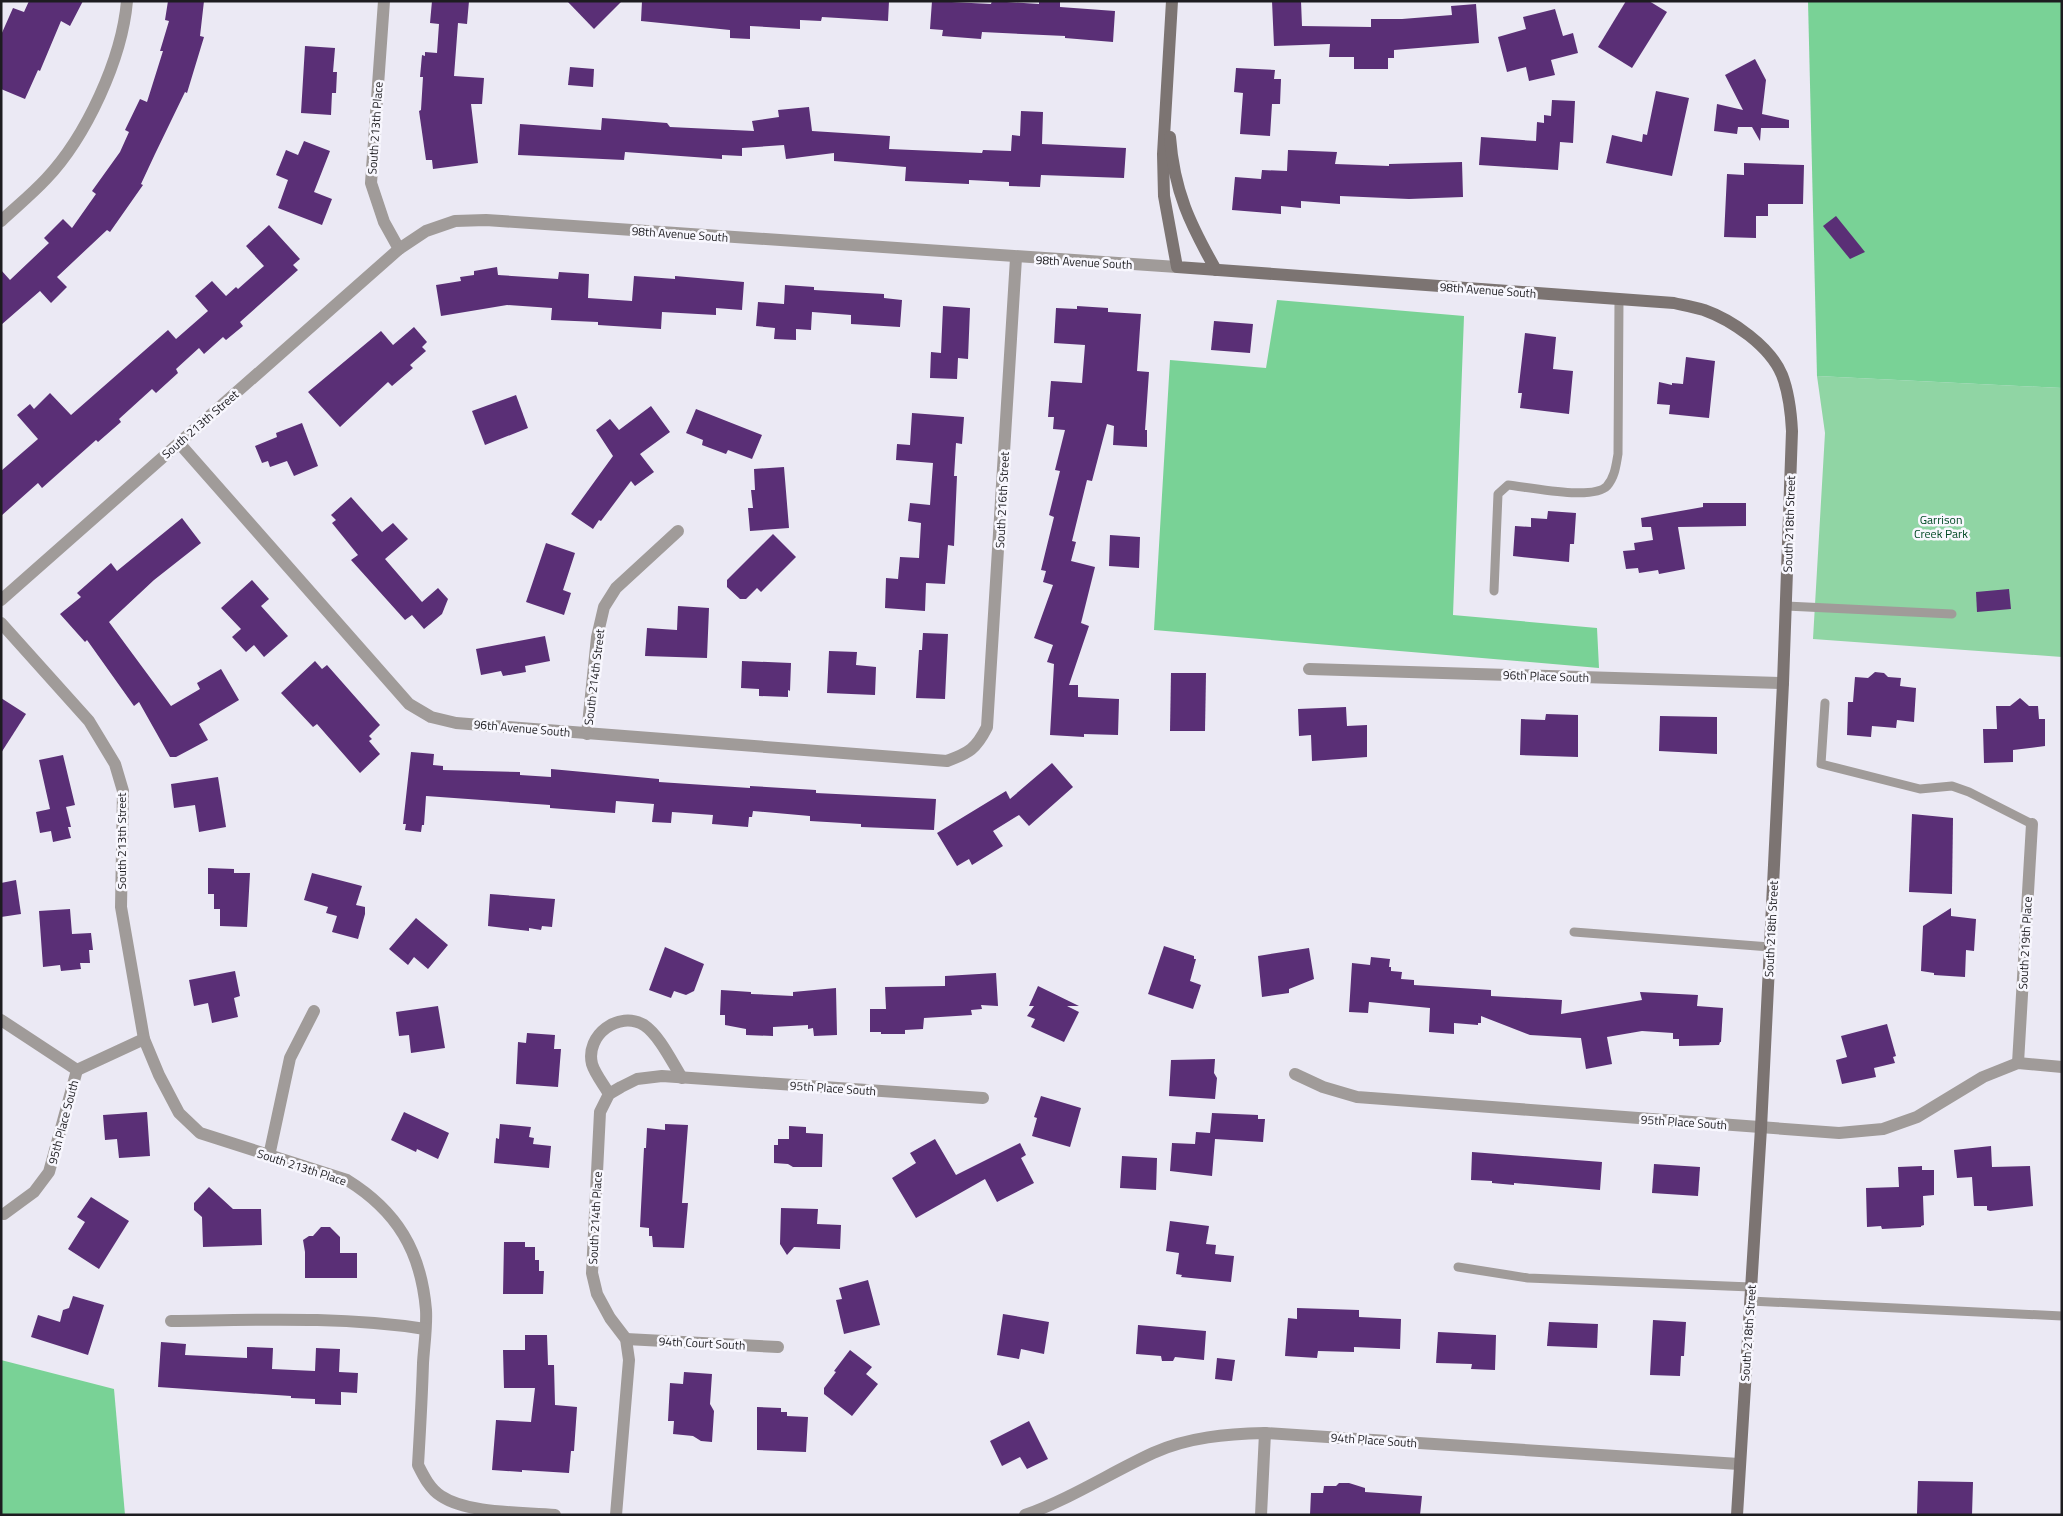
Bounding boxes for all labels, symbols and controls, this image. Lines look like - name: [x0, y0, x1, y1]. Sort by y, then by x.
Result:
- street label: South 213th Place: [362, 81, 388, 175]
- street label: 98th Avenue South: [631, 221, 729, 247]
- street label: 98th Avenue South: [1035, 250, 1133, 274]
- street label: 98th Avenue South: [1439, 277, 1537, 303]
- street label: South 213th Street: [157, 385, 243, 463]
- street label: South 216th Street: [990, 450, 1014, 549]
- street label: South 218th Street: [1778, 474, 1800, 573]
- park label: Garrison Creek Park: [1914, 510, 1968, 543]
- street label: South 214th Street: [579, 627, 609, 726]
- street label: 96th Place South: [1503, 665, 1589, 687]
- street label: 96th Avenue South: [473, 714, 571, 742]
- street label: South 213th Street: [112, 792, 131, 889]
- street label: South 218th Street: [1759, 879, 1783, 978]
- street label: South 219th Place: [2013, 896, 2037, 990]
- street label: 95th Place South: [789, 1076, 877, 1100]
- street label: 95th Place South: [43, 1078, 83, 1166]
- street label: 95th Place South: [1640, 1110, 1728, 1134]
- street label: South 213th Place: [255, 1144, 349, 1190]
- street label: South 214th Place: [583, 1171, 607, 1265]
- street label: South 218th Street: [1735, 1283, 1761, 1382]
- street label: 94th Court South: [658, 1331, 746, 1355]
- street label: 94th Place South: [1330, 1428, 1418, 1452]

